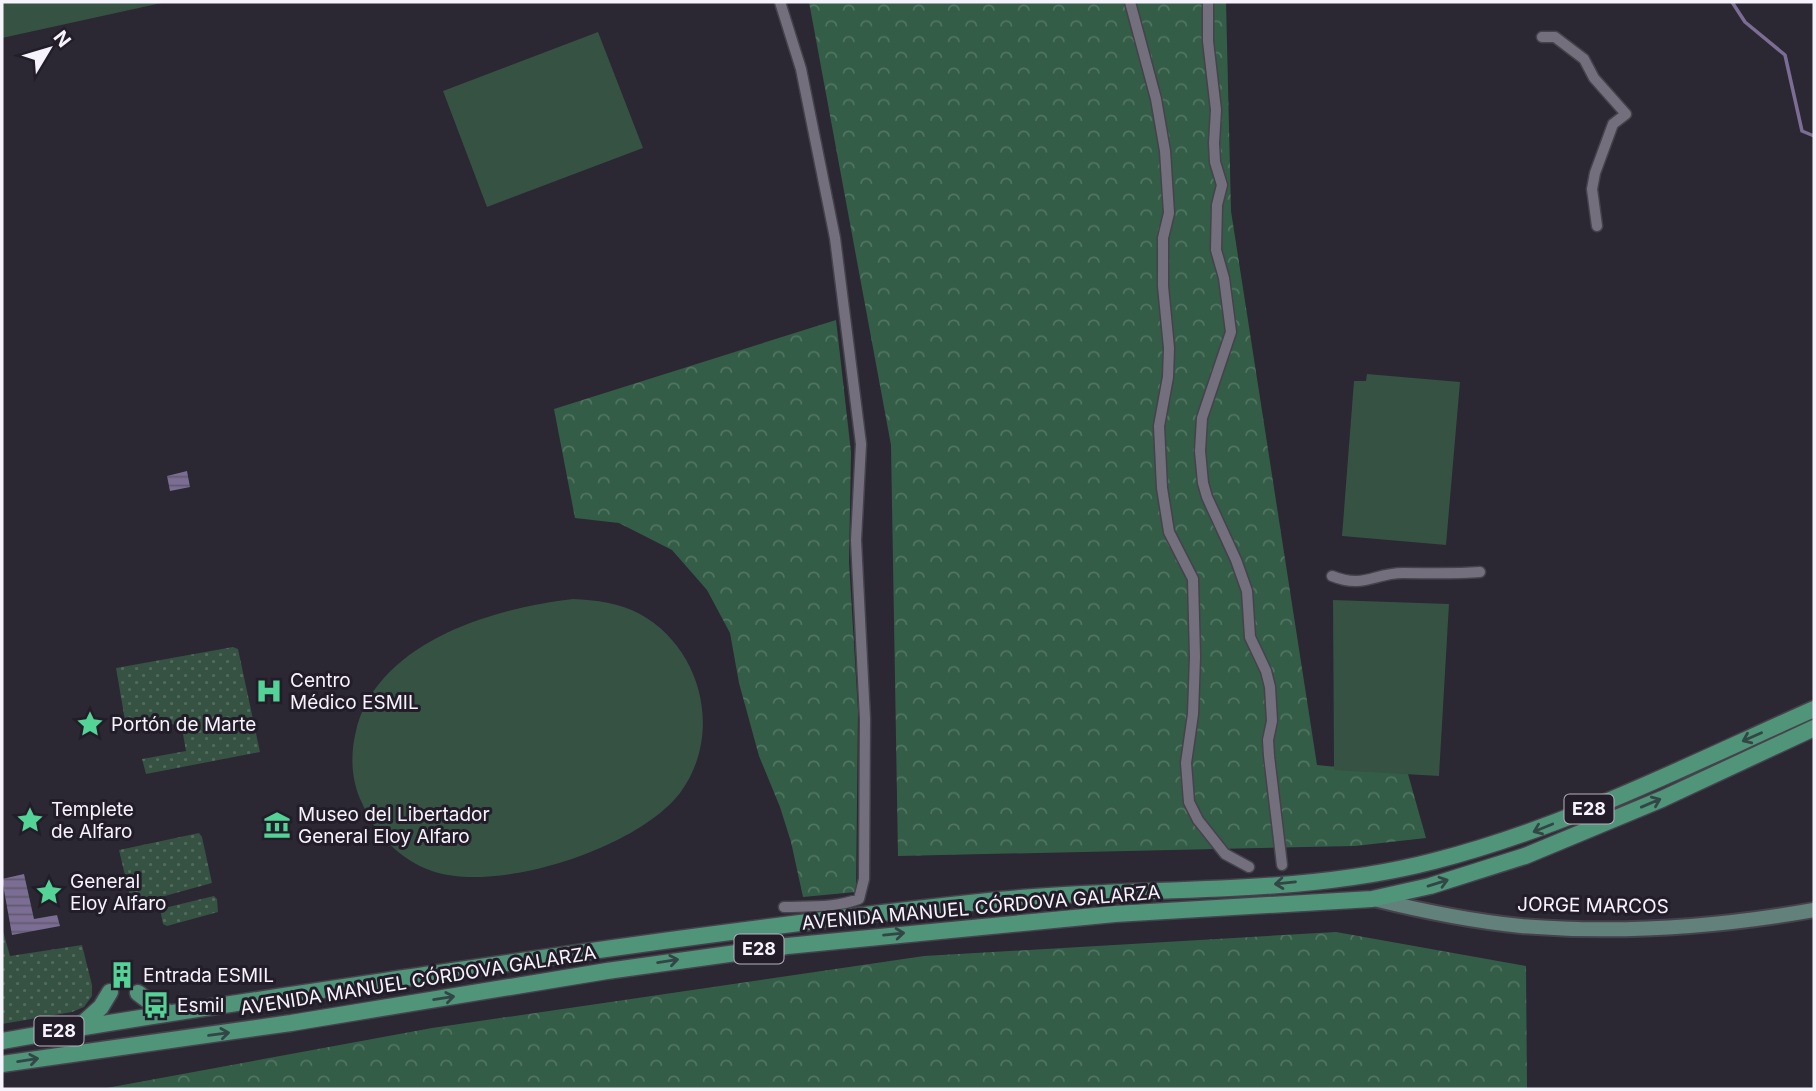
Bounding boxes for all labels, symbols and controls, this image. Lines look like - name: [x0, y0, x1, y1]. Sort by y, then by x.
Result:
- north arrow: [14, 14, 84, 84]
- text: N: [48, 26, 76, 52]
- place label: Centro Médico ESMIL: [290, 669, 419, 714]
- hospital icon: Centro Médico ESMIL: [254, 676, 284, 706]
- place icon: Portón de Marte: [75, 709, 105, 739]
- place label: Portón de Marte: [111, 713, 256, 736]
- one-way arrow: [1742, 731, 1763, 744]
- road number: E28: [1564, 794, 1614, 824]
- one-way arrow: [1640, 796, 1662, 809]
- place label: Templete de Alfaro: [51, 798, 134, 843]
- place label: Museo del Libertador General Eloy Alfaro: [298, 803, 490, 848]
- place icon: Templete de Alfaro: [15, 805, 45, 835]
- museum icon: Museo del Libertador General Eloy Alfaro: [262, 810, 292, 840]
- one-way arrow: [1533, 822, 1555, 835]
- place label: General Eloy Alfaro: [70, 870, 166, 915]
- one-way arrow: [1427, 875, 1449, 888]
- place icon: General Eloy Alfaro: [34, 877, 64, 907]
- one-way arrow: [1275, 877, 1297, 890]
- street label: AVENIDA MANUEL CÓRDOVA GALARZA: [801, 880, 1161, 935]
- street label: JORGE MARCOS: [1517, 893, 1669, 918]
- one-way arrow: [882, 928, 905, 941]
- road number: E28: [734, 934, 784, 964]
- street label: AVENIDA MANUEL CÓRDOVA GALARZA: [238, 941, 598, 1020]
- one-way arrow: [656, 954, 679, 967]
- building icon: Entrada ESMIL: [107, 960, 137, 990]
- place label: Entrada ESMIL: [143, 964, 274, 987]
- bus stop icon: Esmil: [141, 990, 171, 1020]
- one-way arrow: [432, 991, 454, 1004]
- place label: Esmil: [177, 994, 224, 1017]
- road number: E28: [34, 1016, 84, 1046]
- one-way arrow: [207, 1027, 230, 1040]
- one-way arrow: [16, 1053, 39, 1066]

